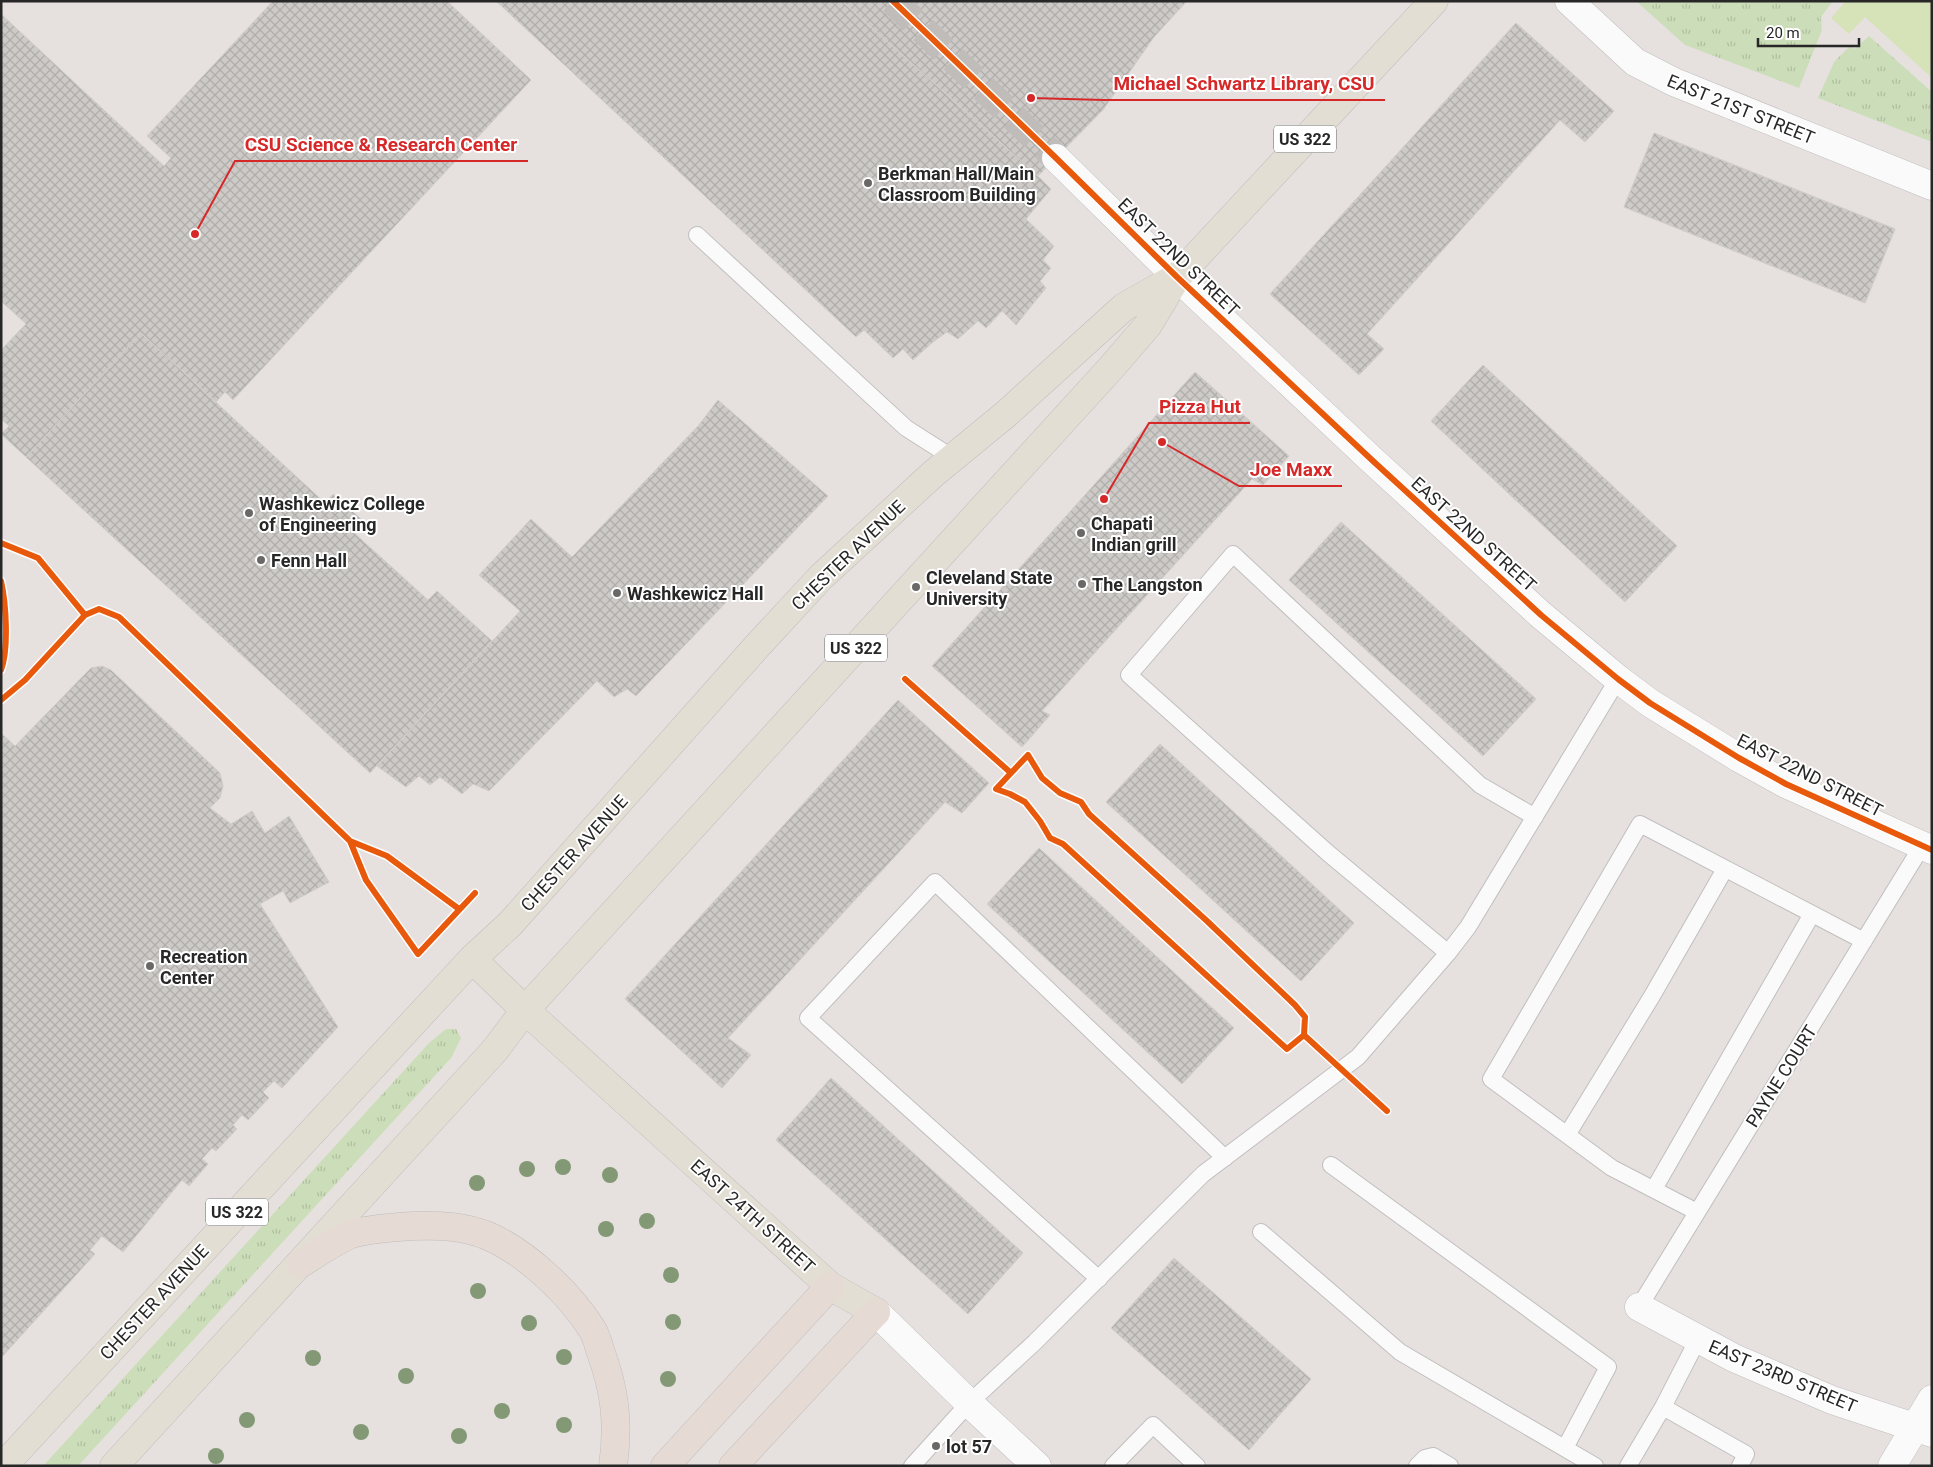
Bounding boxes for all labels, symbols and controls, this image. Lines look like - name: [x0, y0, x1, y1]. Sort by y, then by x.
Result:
- scale bar: [1758, 15, 1859, 47]
- text: 20 m: [1766, 24, 1800, 42]
- callout: Michael Schwartz Library, CSU: [1104, 66, 1385, 100]
- street label: EAST 21ST STREET: [1664, 70, 1818, 148]
- text: Michael Schwartz Library, CSU: [1113, 72, 1375, 95]
- road number: US 322: [1274, 126, 1336, 152]
- callout: CSU Science & Research Center: [235, 127, 528, 161]
- text: CSU Science & Research Center: [245, 133, 517, 156]
- place label: Berkman Hall/Main Classroom Building: [878, 163, 1036, 205]
- marker: Berkman Hall/Main Classroom Building: [862, 177, 874, 189]
- street label: EAST 22ND STREET: [1114, 194, 1244, 321]
- callout: Pizza Hut: [1149, 389, 1250, 423]
- text: Pizza Hut: [1159, 395, 1242, 418]
- callout: Joe Maxx: [1239, 452, 1342, 486]
- text: Joe Maxx: [1250, 458, 1333, 481]
- street label: EAST 22ND STREET: [1407, 472, 1541, 596]
- place label: Washkewicz College of Engineering: [259, 493, 425, 535]
- street label: CHESTER AVENUE: [787, 496, 909, 614]
- marker: Washkewicz College of Engineering: [243, 507, 255, 519]
- place label: Chapati Indian grill: [1091, 513, 1177, 555]
- marker: Chapati Indian grill: [1075, 527, 1087, 539]
- place label: Fenn Hall: [271, 550, 347, 571]
- marker: Fenn Hall: [255, 554, 267, 566]
- place label: Cleveland State University: [926, 567, 1053, 609]
- place label: The Langston: [1092, 574, 1203, 595]
- marker: The Langston: [1076, 578, 1088, 590]
- marker: Cleveland State University: [910, 581, 922, 593]
- place label: Washkewicz Hall: [627, 583, 763, 604]
- marker: Washkewicz Hall: [611, 587, 623, 599]
- road number: US 322: [825, 634, 887, 661]
- street label: EAST 22ND STREET: [1734, 729, 1887, 821]
- street label: CHESTER AVENUE: [516, 790, 632, 916]
- place label: Recreation Center: [160, 946, 248, 988]
- marker: Recreation Center: [144, 960, 156, 972]
- street label: PAYNE COURT: [1741, 1021, 1821, 1131]
- street label: EAST 24TH STREET: [687, 1155, 820, 1277]
- road number: US 322: [206, 1198, 268, 1226]
- street label: CHESTER AVENUE: [95, 1240, 213, 1364]
- street label: EAST 23RD STREET: [1706, 1335, 1861, 1417]
- place label: lot 57: [946, 1436, 992, 1457]
- marker: lot 57: [930, 1440, 942, 1452]

